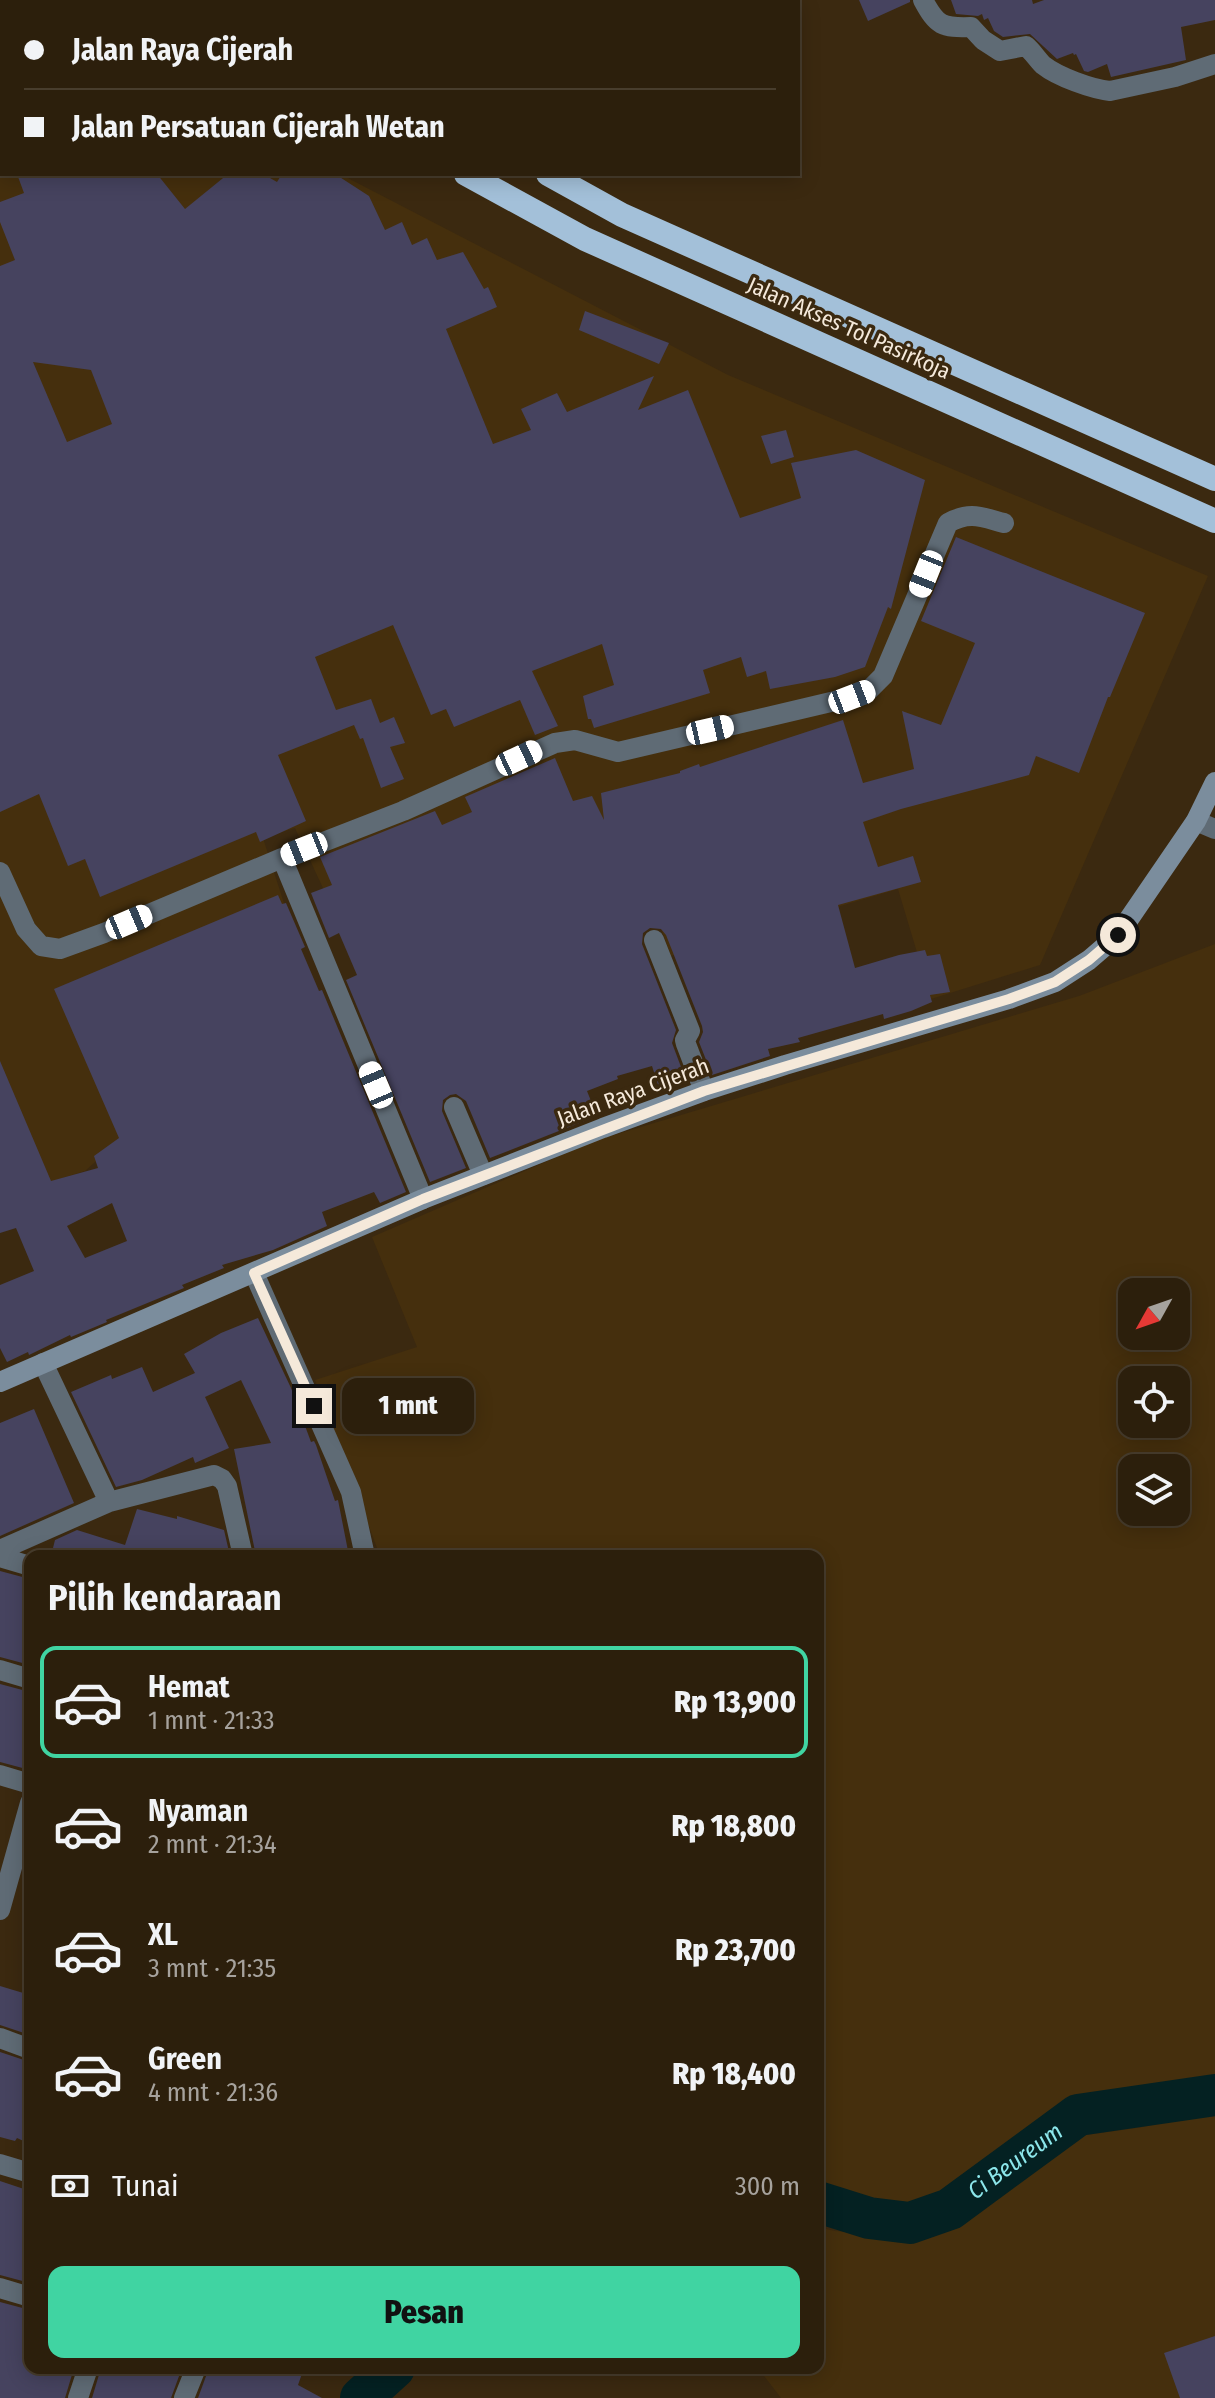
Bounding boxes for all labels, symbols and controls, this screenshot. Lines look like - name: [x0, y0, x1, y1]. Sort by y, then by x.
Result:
- text: Jalan Raya Cijerah: [72, 32, 293, 68]
- text: Jalan Persatuan Cijerah Wetan: [72, 109, 445, 145]
- street label: Jalan Akses Tol Pasirkoja: [743, 271, 955, 385]
- car: [906, 547, 946, 601]
- car: [825, 677, 879, 717]
- car: [684, 713, 736, 747]
- car: [492, 737, 546, 779]
- car: [277, 829, 331, 869]
- car: [102, 902, 156, 942]
- route start: [1100, 917, 1136, 953]
- street label: Jalan Raya Cijerah: [553, 1052, 713, 1132]
- car: [356, 1058, 396, 1112]
- north arrow: [1118, 1278, 1190, 1350]
- map controls: [1118, 1278, 1190, 1526]
- button: locate: [1118, 1366, 1190, 1438]
- callout: 1 mnt: [342, 1378, 474, 1434]
- route end: [296, 1388, 332, 1424]
- text: 1 mnt: [378, 1390, 438, 1421]
- button: layers: [1118, 1454, 1190, 1526]
- text: Pilih kendaraan: [48, 1576, 282, 1620]
- icon: car: [52, 1666, 124, 1738]
- text: Hemat: [148, 1669, 230, 1705]
- text: Rp 13,900: [674, 1684, 796, 1720]
- text: 1 mnt · 21:33: [148, 1705, 274, 1736]
- icon: car: [52, 1790, 124, 1862]
- text: Nyaman: [148, 1793, 248, 1829]
- text: Rp 18,800: [671, 1808, 796, 1844]
- text: 2 mnt · 21:34: [148, 1829, 276, 1860]
- icon: car: [52, 1914, 124, 1986]
- text: XL: [148, 1917, 178, 1953]
- text: Rp 23,700: [675, 1932, 796, 1968]
- text: 3 mnt · 21:35: [148, 1953, 276, 1984]
- icon: car: [52, 2038, 124, 2110]
- text: Green: [148, 2041, 222, 2077]
- text: Rp 18,400: [672, 2056, 796, 2092]
- text: 4 mnt · 21:36: [148, 2077, 278, 2108]
- water label: Ci Beureum: [962, 2117, 1068, 2205]
- icon: cash: [48, 2164, 92, 2208]
- text: Tunai: [112, 2168, 178, 2204]
- text: 300 m: [735, 2171, 800, 2202]
- button: Pesan: [48, 2266, 800, 2358]

